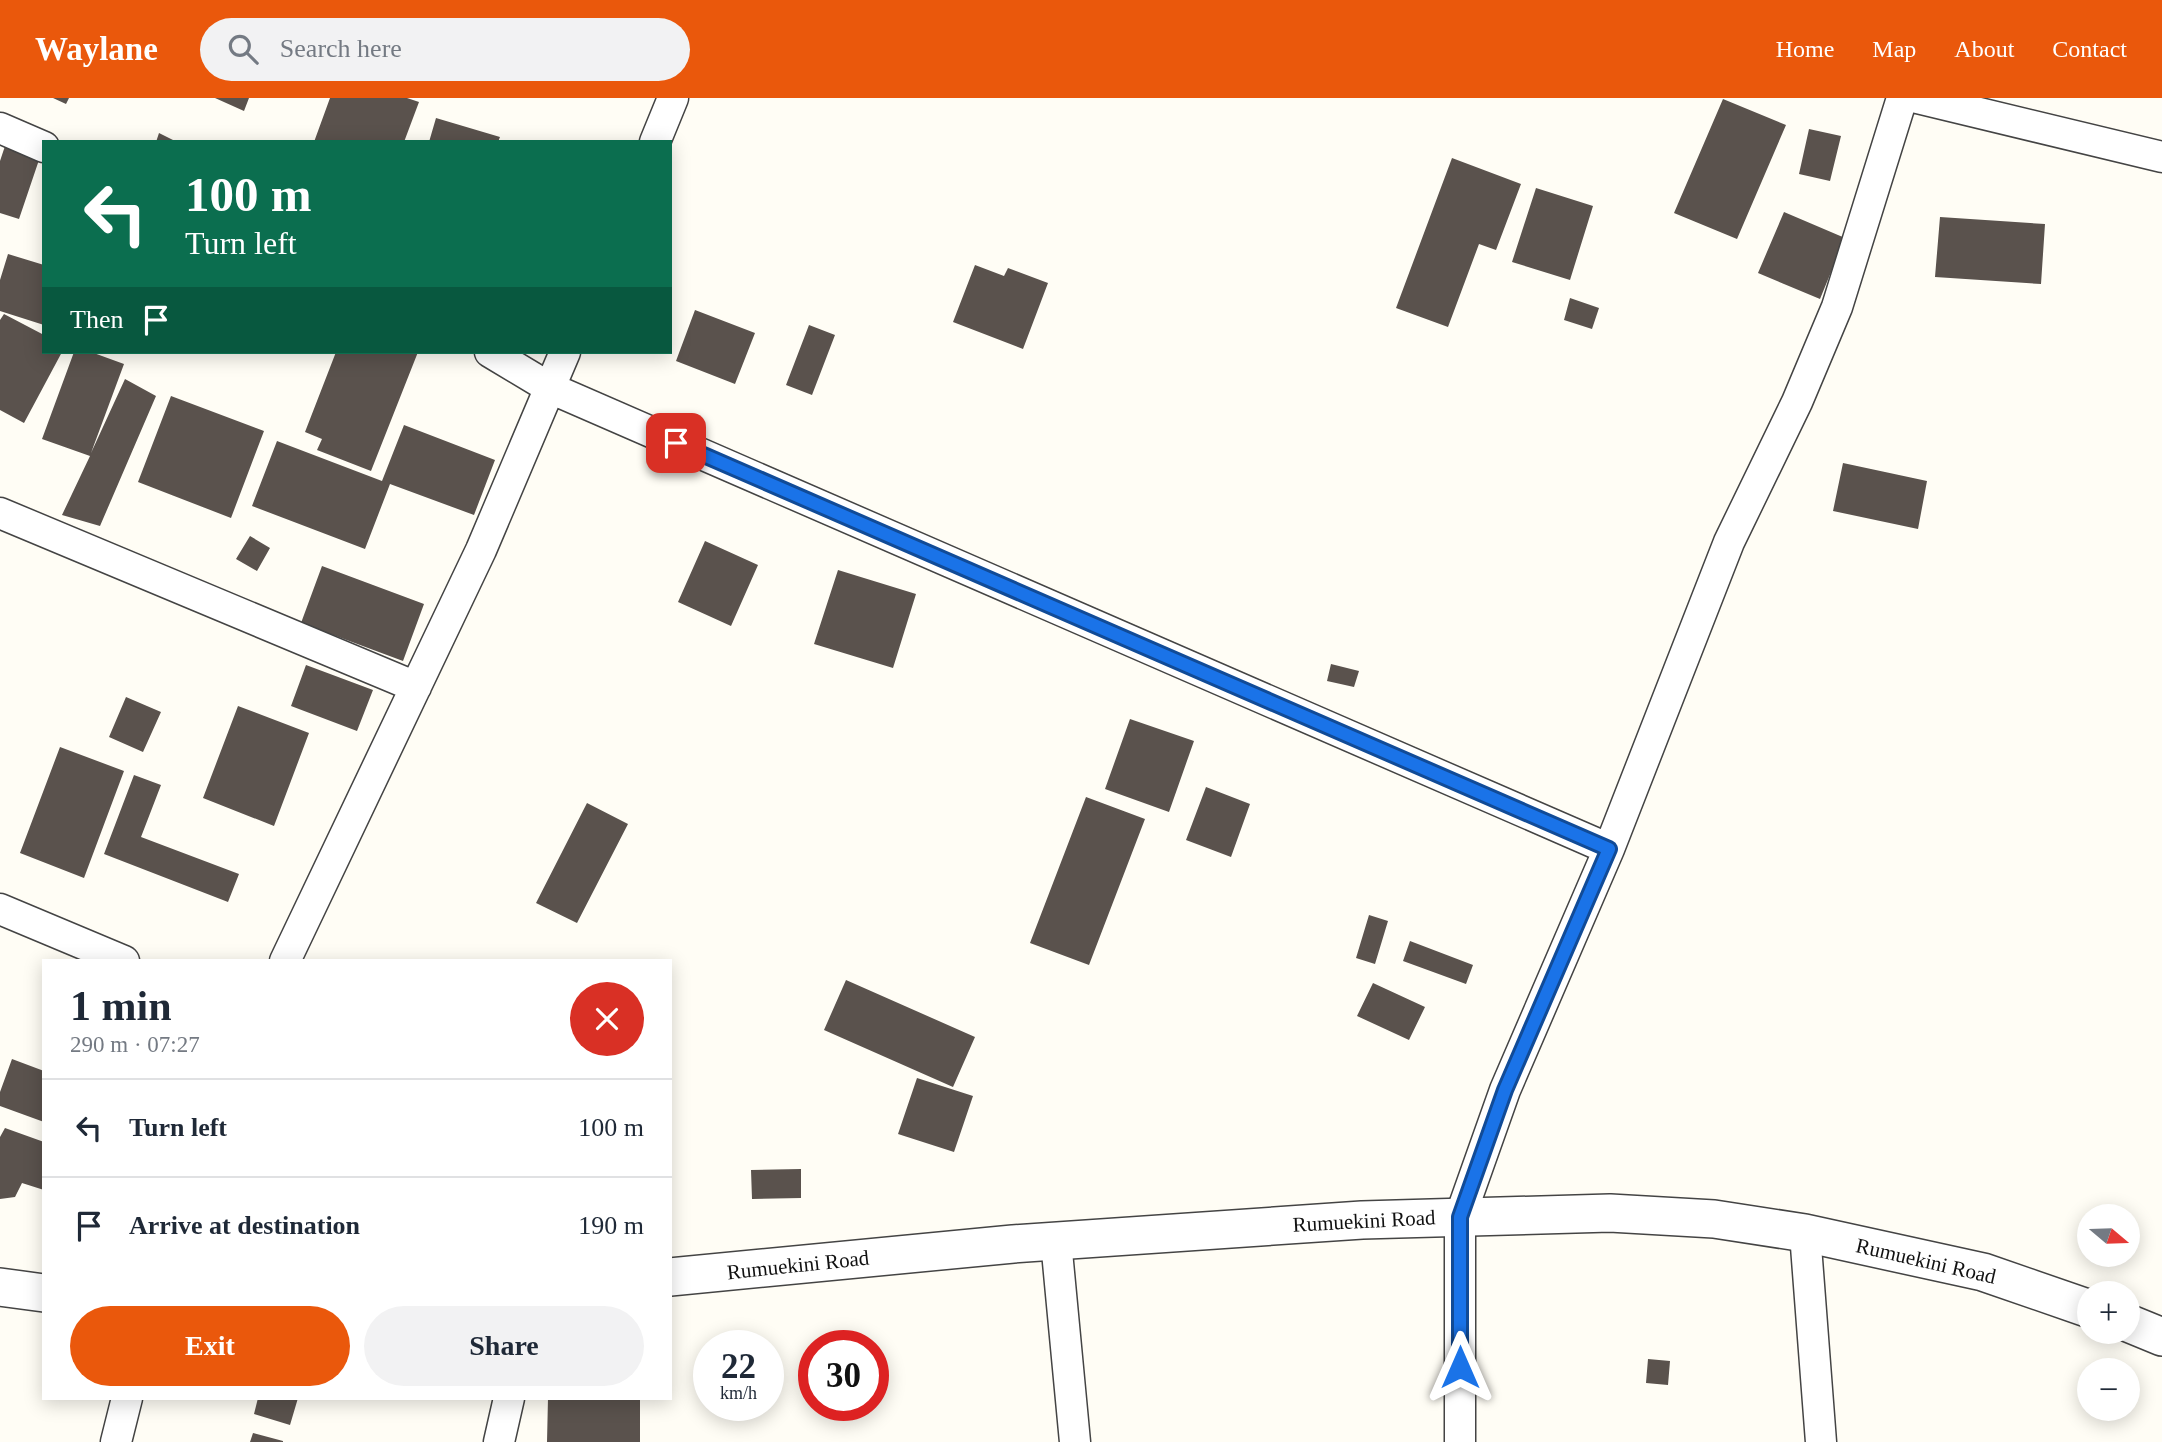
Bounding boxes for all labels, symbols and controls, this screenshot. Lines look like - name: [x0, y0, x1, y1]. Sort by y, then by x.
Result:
- search box: [200, 18, 690, 81]
- icon: search: [224, 30, 262, 68]
- text: Waylane: [35, 31, 158, 67]
- text: Search here: [280, 34, 402, 63]
- text: Home: [1776, 36, 1834, 62]
- text: Map: [1872, 36, 1916, 62]
- text: About: [1954, 36, 2014, 62]
- text: Contact: [2052, 36, 2127, 62]
- text: 100 m: [185, 167, 312, 222]
- icon: left: [70, 168, 161, 259]
- text: Turn left: [185, 225, 297, 261]
- icon: arrive: [137, 301, 175, 339]
- text: Then: [70, 305, 123, 334]
- pin: [646, 413, 706, 473]
- icon: arrive: [657, 424, 695, 462]
- button: close: [570, 982, 644, 1056]
- text: 1 min: [70, 983, 172, 1029]
- text: 290 m · 07:27: [70, 1032, 200, 1057]
- icon: left: [70, 1109, 108, 1147]
- text: Turn left: [129, 1113, 227, 1142]
- text: 100 m: [578, 1113, 644, 1142]
- north arrow: [2077, 1204, 2140, 1267]
- map controls: [2077, 1204, 2140, 1421]
- street label: Rumuekini Road: [1292, 1205, 1436, 1237]
- icon: arrive: [70, 1207, 108, 1245]
- text: Arrive at destination: [129, 1211, 360, 1240]
- text: 190 m: [578, 1211, 644, 1240]
- street label: Rumuekini Road: [1854, 1233, 1999, 1289]
- street label: Rumuekini Road: [726, 1246, 871, 1284]
- button: +: [2077, 1281, 2140, 1344]
- button: Exit: [70, 1306, 350, 1386]
- button: Share: [364, 1306, 644, 1386]
- speed limit sign: 30: [798, 1330, 889, 1421]
- position arrow: [1423, 1330, 1497, 1404]
- text: 22: [721, 1347, 756, 1386]
- button: −: [2077, 1358, 2140, 1421]
- text: km/h: [720, 1383, 757, 1403]

